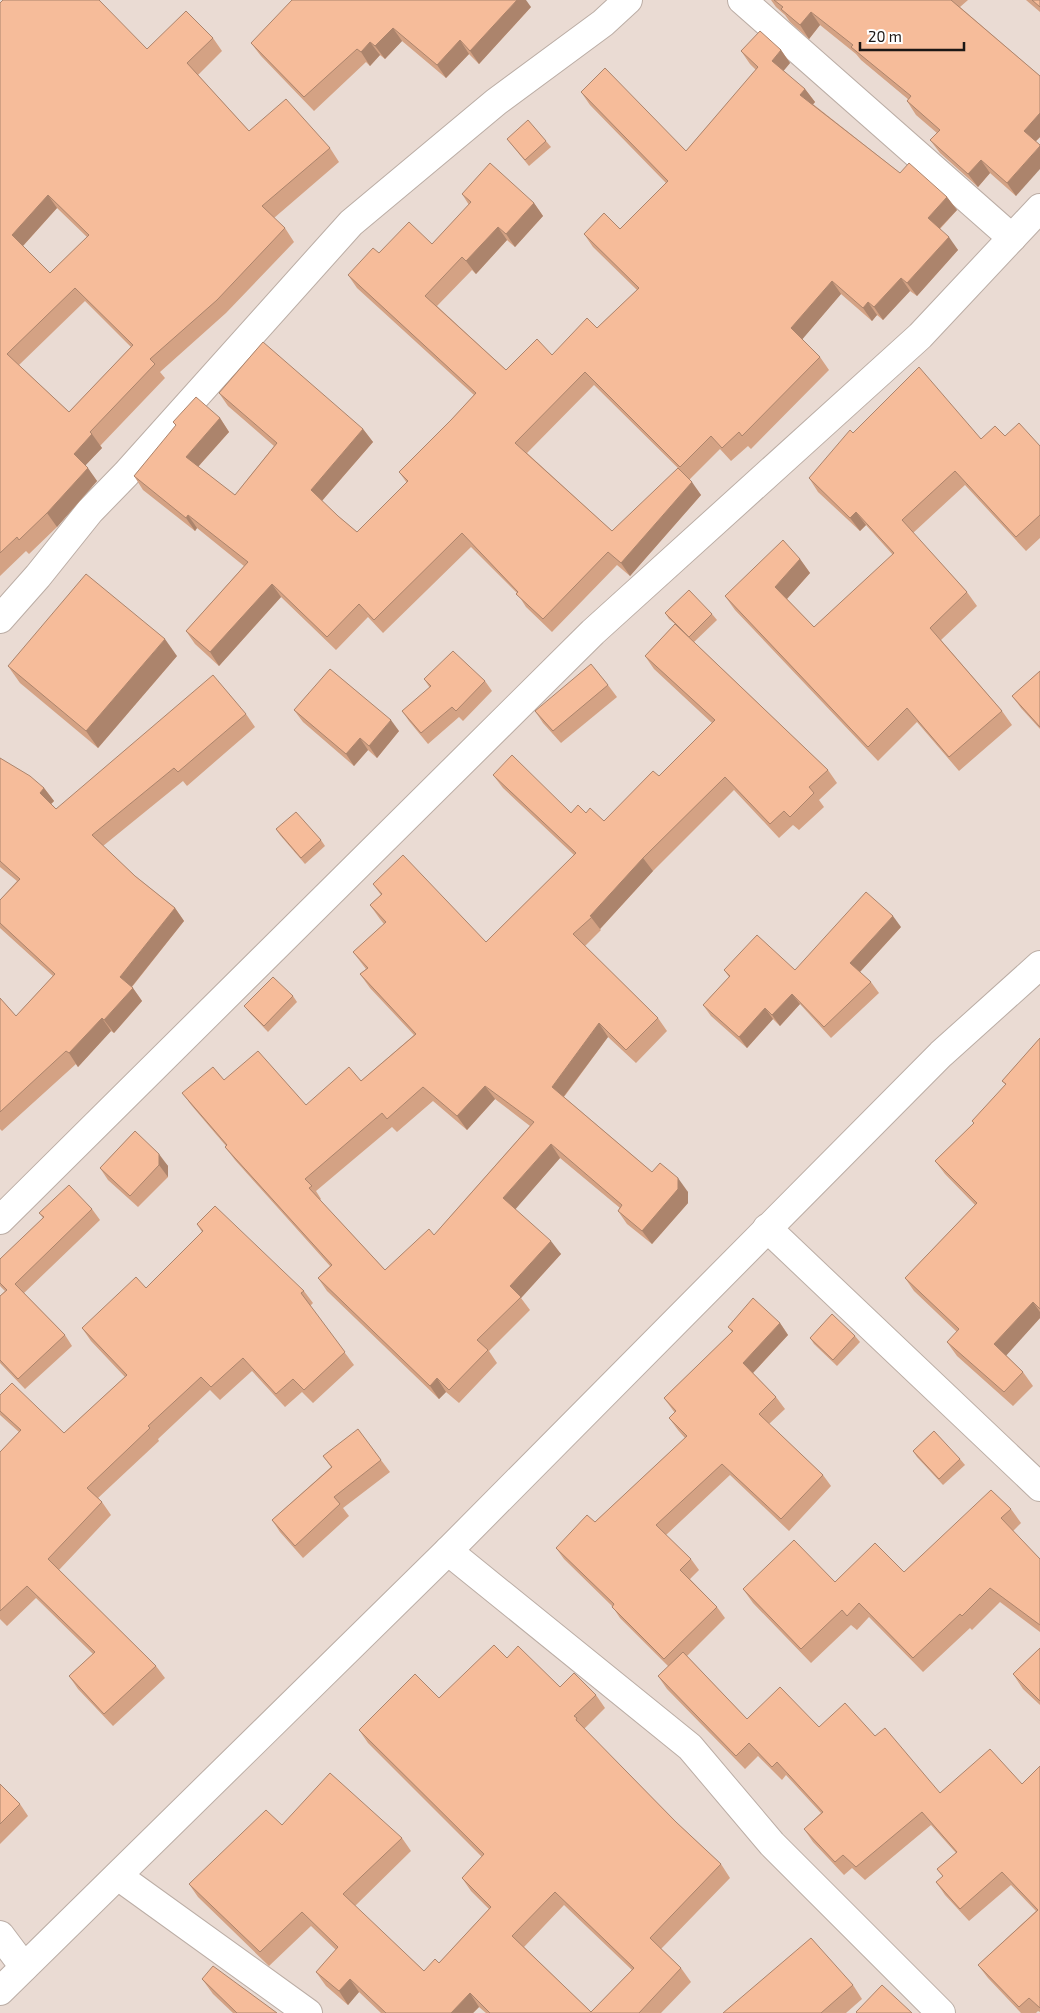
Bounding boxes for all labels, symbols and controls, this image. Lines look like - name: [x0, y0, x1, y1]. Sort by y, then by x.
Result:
- scale bar: [860, 20, 964, 52]
- text: 20 m: [868, 27, 902, 45]

